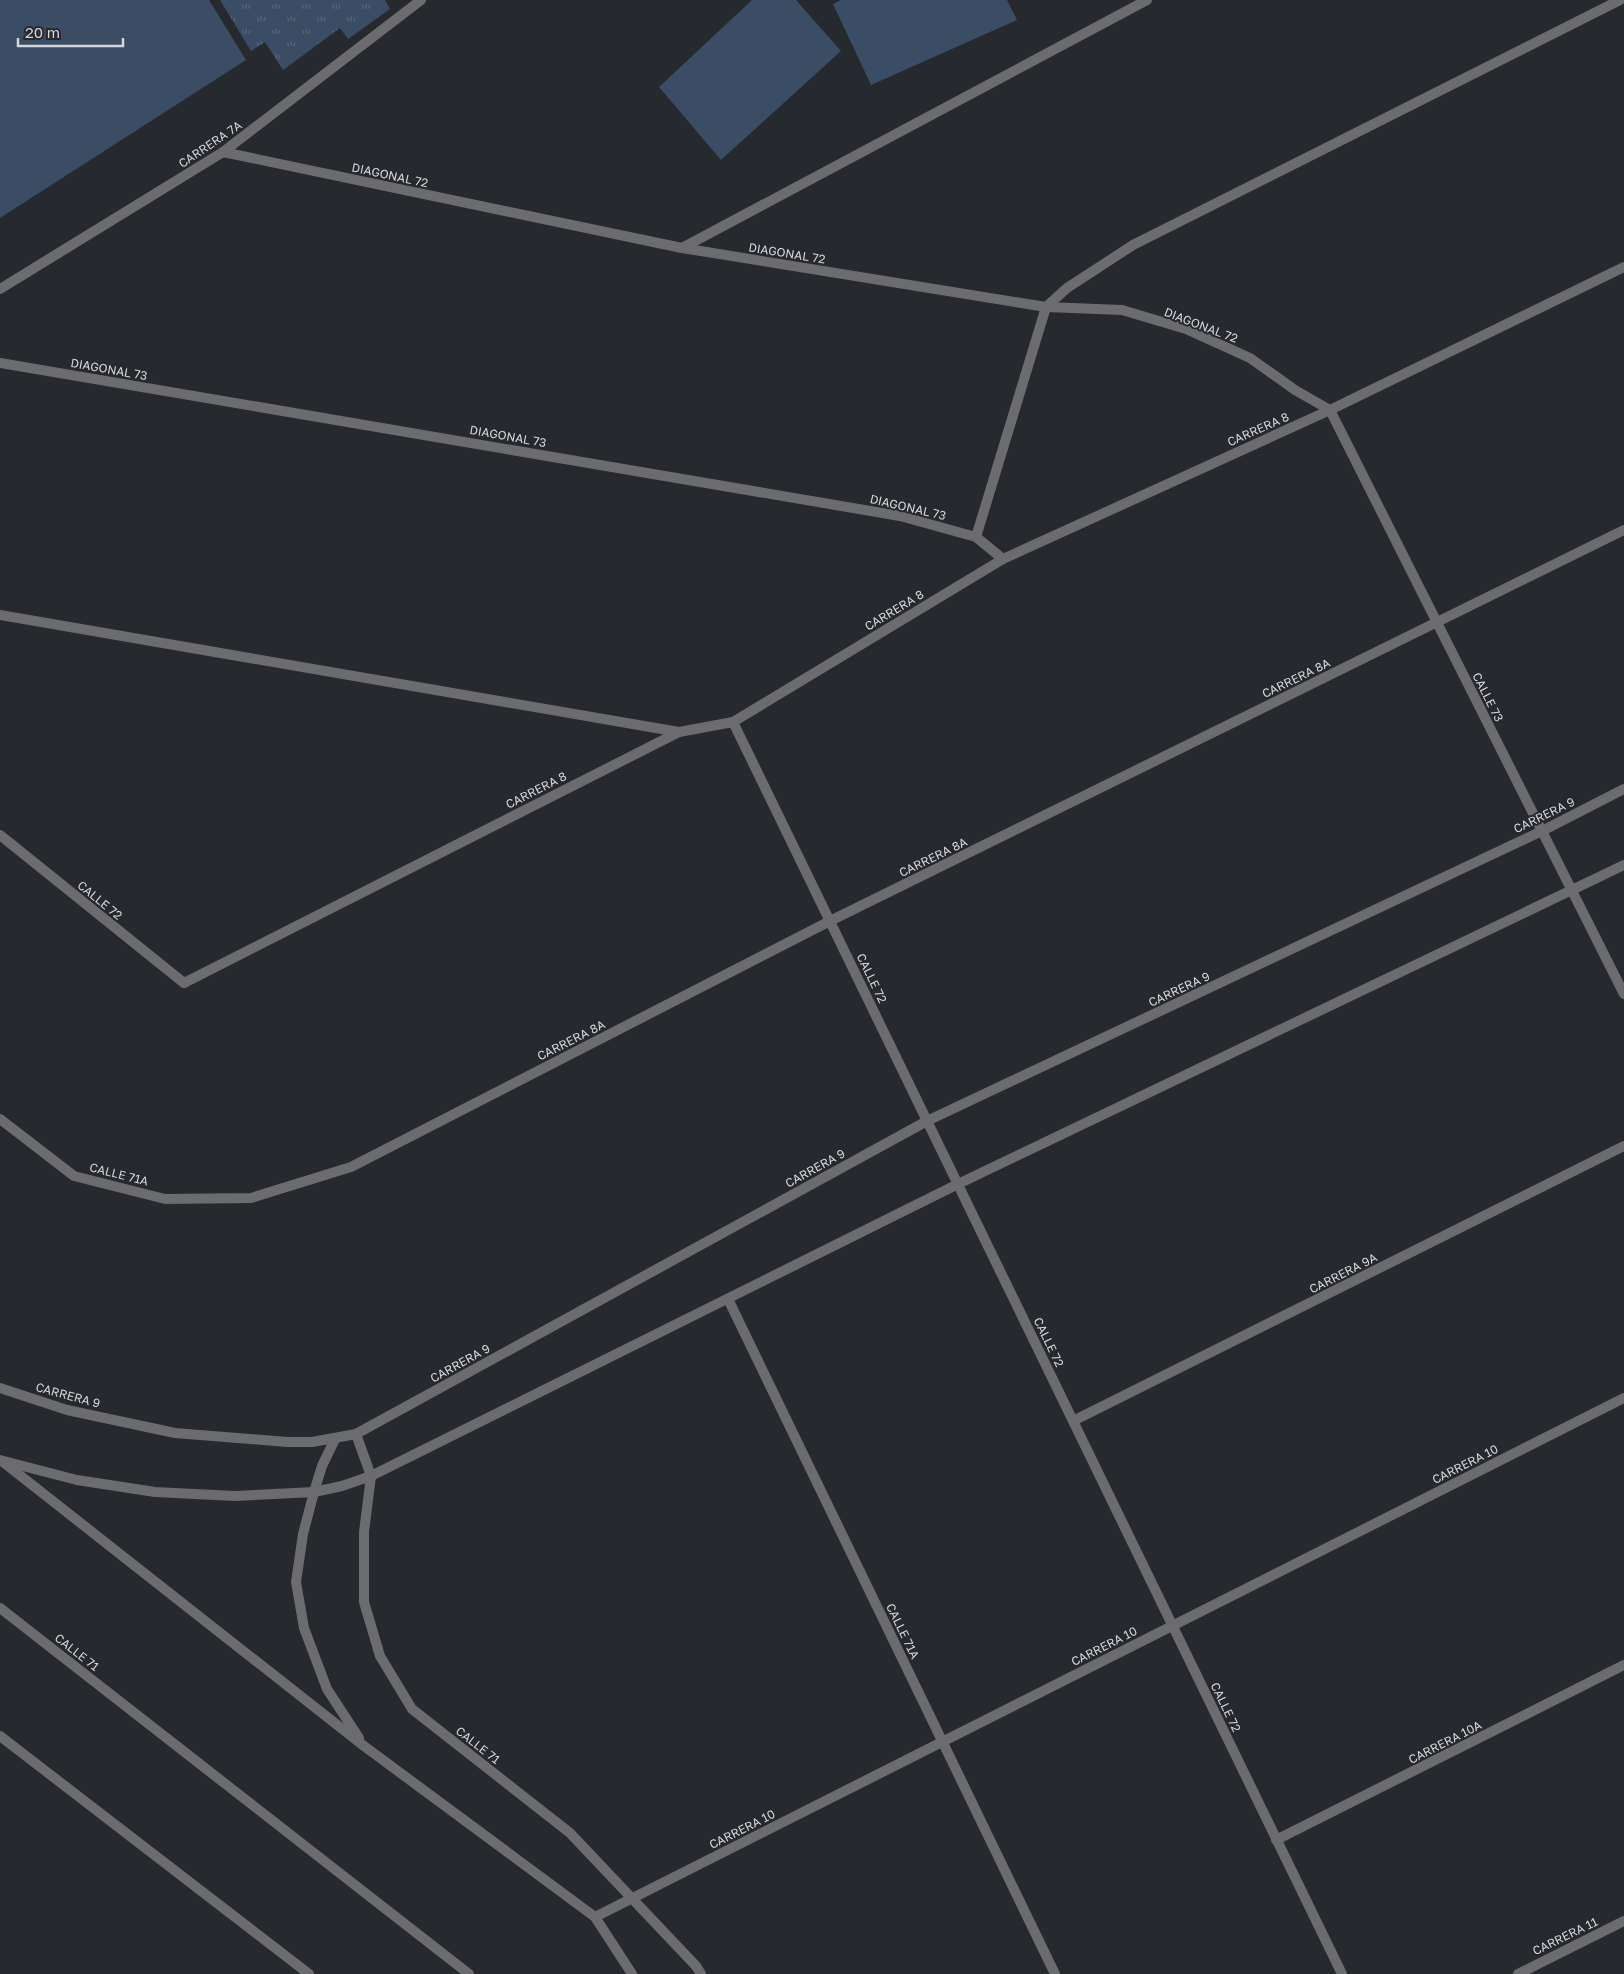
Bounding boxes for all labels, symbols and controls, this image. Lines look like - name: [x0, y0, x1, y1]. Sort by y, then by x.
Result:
- scale bar: [18, 15, 122, 47]
- text: 20 m: [25, 23, 60, 41]
- street label: CARRERA 7A: [175, 117, 245, 171]
- street label: DIAGONAL 72: [350, 160, 430, 190]
- street label: DIAGONAL 72: [747, 240, 827, 266]
- street label: DIAGONAL 72: [1162, 304, 1240, 346]
- street label: DIAGONAL 73: [69, 355, 149, 383]
- street label: CARRERA 8: [1225, 409, 1291, 449]
- street label: DIAGONAL 73: [468, 422, 548, 450]
- street label: DIAGONAL 73: [868, 491, 948, 523]
- street label: CARRERA 8: [862, 587, 926, 633]
- street label: CARRERA 8A: [1259, 655, 1333, 701]
- street label: CALLE 73: [1469, 670, 1507, 724]
- street label: CARRERA 8: [503, 768, 569, 812]
- street label: CARRERA 9: [1511, 794, 1577, 836]
- street label: CARRERA 8A: [896, 834, 970, 880]
- street label: CALLE 72: [75, 877, 125, 923]
- street label: CALLE 72: [854, 951, 890, 1005]
- street label: CARRERA 9: [1146, 968, 1212, 1010]
- street label: CARRERA 8A: [535, 1016, 607, 1064]
- street label: CARRERA 9: [782, 1145, 848, 1191]
- street label: CALLE 71A: [88, 1159, 150, 1189]
- street label: CARRERA 9A: [1307, 1249, 1379, 1297]
- street label: CALLE 72: [1031, 1315, 1067, 1369]
- street label: CARRERA 9: [427, 1340, 493, 1386]
- street label: CARRERA 9: [34, 1379, 102, 1411]
- street label: CARRERA 10: [1429, 1441, 1501, 1487]
- street label: CALLE 71A: [883, 1601, 923, 1661]
- street label: CARRERA 10: [1068, 1623, 1140, 1669]
- street label: CALLE 71: [52, 1630, 102, 1674]
- street label: CALLE 72: [1208, 1680, 1244, 1734]
- street label: CARRERA 10A: [1406, 1717, 1484, 1767]
- street label: CALLE 71: [453, 1723, 503, 1767]
- street label: CARRERA 10: [706, 1806, 778, 1852]
- street label: CARRERA 11: [1530, 1914, 1600, 1958]

